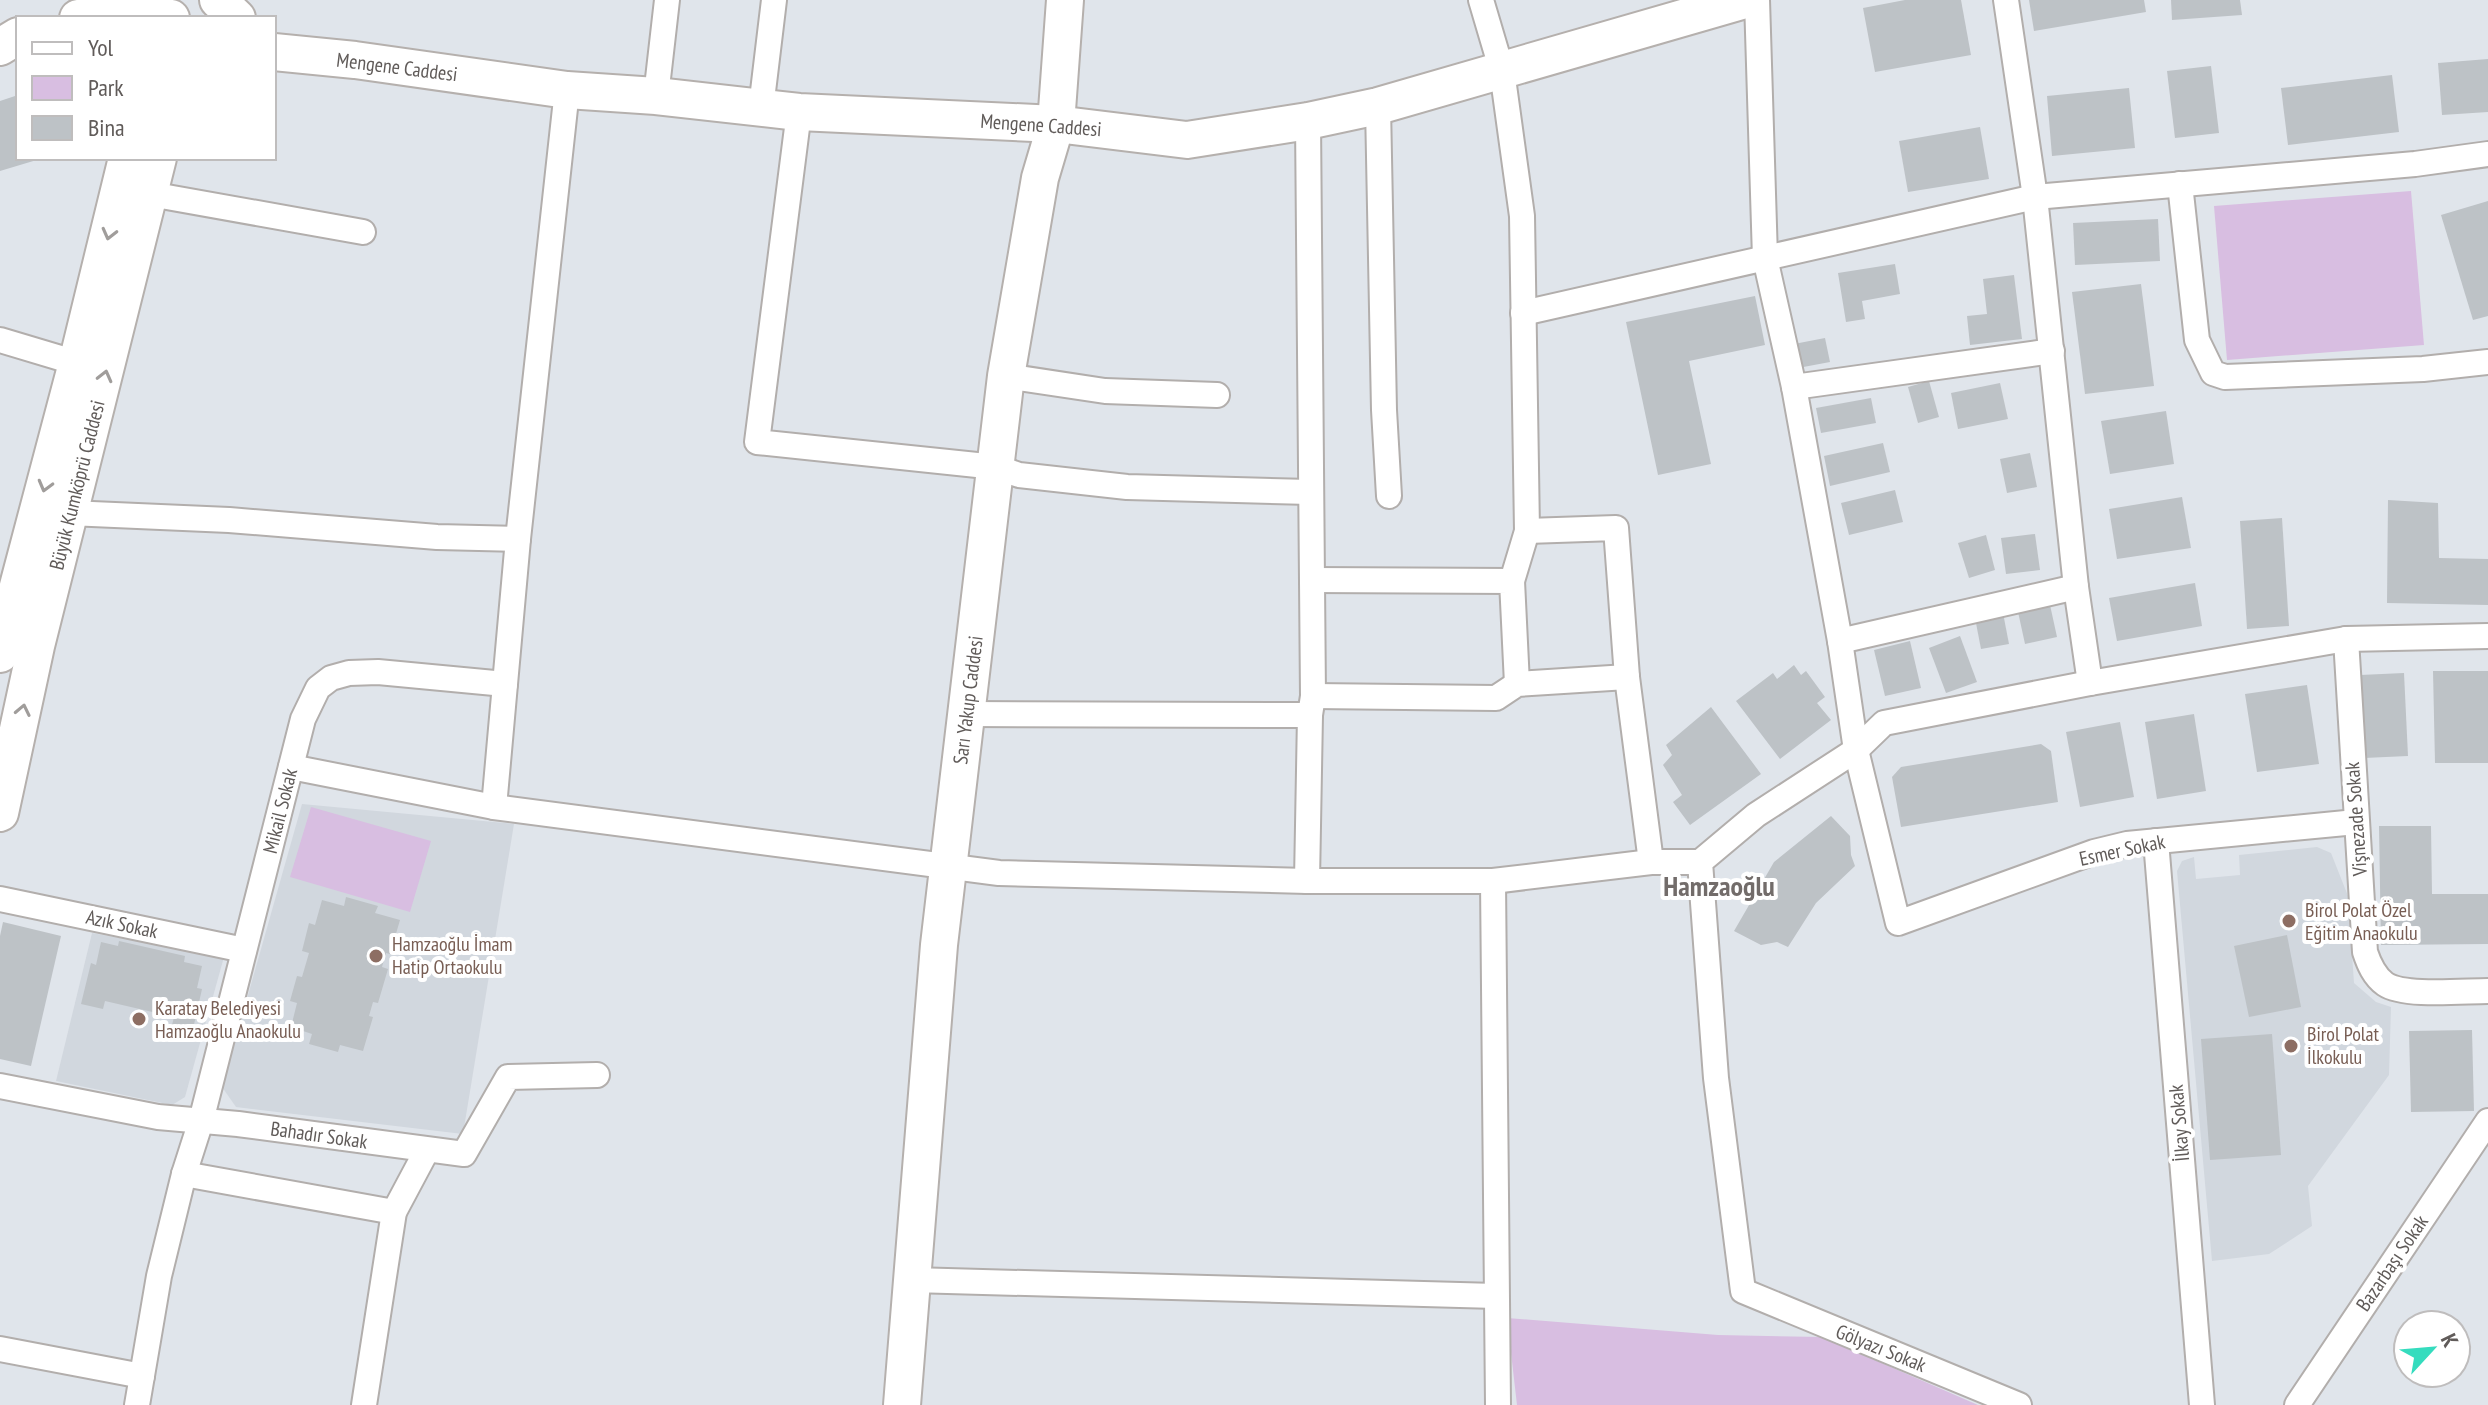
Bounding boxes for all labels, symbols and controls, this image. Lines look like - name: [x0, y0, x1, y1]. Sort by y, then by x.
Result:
- legend: [16, 16, 276, 160]
- text: Yol: [88, 32, 114, 63]
- street label: Mengene Caddesi: [335, 47, 459, 87]
- text: Park: [88, 72, 124, 103]
- street label: Mengene Caddesi: [979, 108, 1103, 142]
- text: Bina: [88, 112, 125, 143]
- one-way arrow: [102, 226, 119, 240]
- one-way arrow: [95, 369, 112, 383]
- street label: Büyük Kumköprü Caddesi: [43, 398, 111, 572]
- one-way arrow: [37, 478, 54, 492]
- street label: Sarı Yakup Caddesi: [947, 634, 989, 766]
- one-way arrow: [14, 704, 31, 717]
- street label: Vişnezade Sokak: [2339, 761, 2373, 878]
- street label: Mikail Sokak: [257, 766, 303, 856]
- street label: Esmer Sokak: [2077, 828, 2168, 872]
- district label: Hamzaoğlu: [1663, 867, 1775, 904]
- place label: Birol Polat Özel Eğitim Anaokulu: [2305, 897, 2418, 946]
- street label: Azık Sokak: [84, 904, 161, 944]
- marker: Birol Polat Özel Eğitim Anaokulu: [2280, 912, 2298, 930]
- place label: Hamzaoğlu İmam Hatip Ortaokulu: [392, 931, 513, 980]
- marker: Hamzaoğlu İmam Hatip Ortaokulu: [367, 947, 385, 965]
- place label: Karatay Belediyesi Hamzaoğlu Anaokulu: [155, 995, 301, 1044]
- marker: Karatay Belediyesi Hamzaoğlu Anaokulu: [130, 1010, 148, 1028]
- place label: Birol Polat İlkokulu: [2307, 1021, 2380, 1070]
- marker: Birol Polat İlkokulu: [2282, 1037, 2300, 1055]
- street label: İlkay Sokak: [2163, 1083, 2195, 1162]
- street label: Bahadır Sokak: [269, 1115, 369, 1155]
- street label: Bazarbaşı Sokak: [2350, 1210, 2434, 1316]
- north arrow: [2392, 1309, 2472, 1389]
- street label: Gölyazı Sokak: [1832, 1318, 1930, 1378]
- text: K: [2435, 1329, 2465, 1352]

